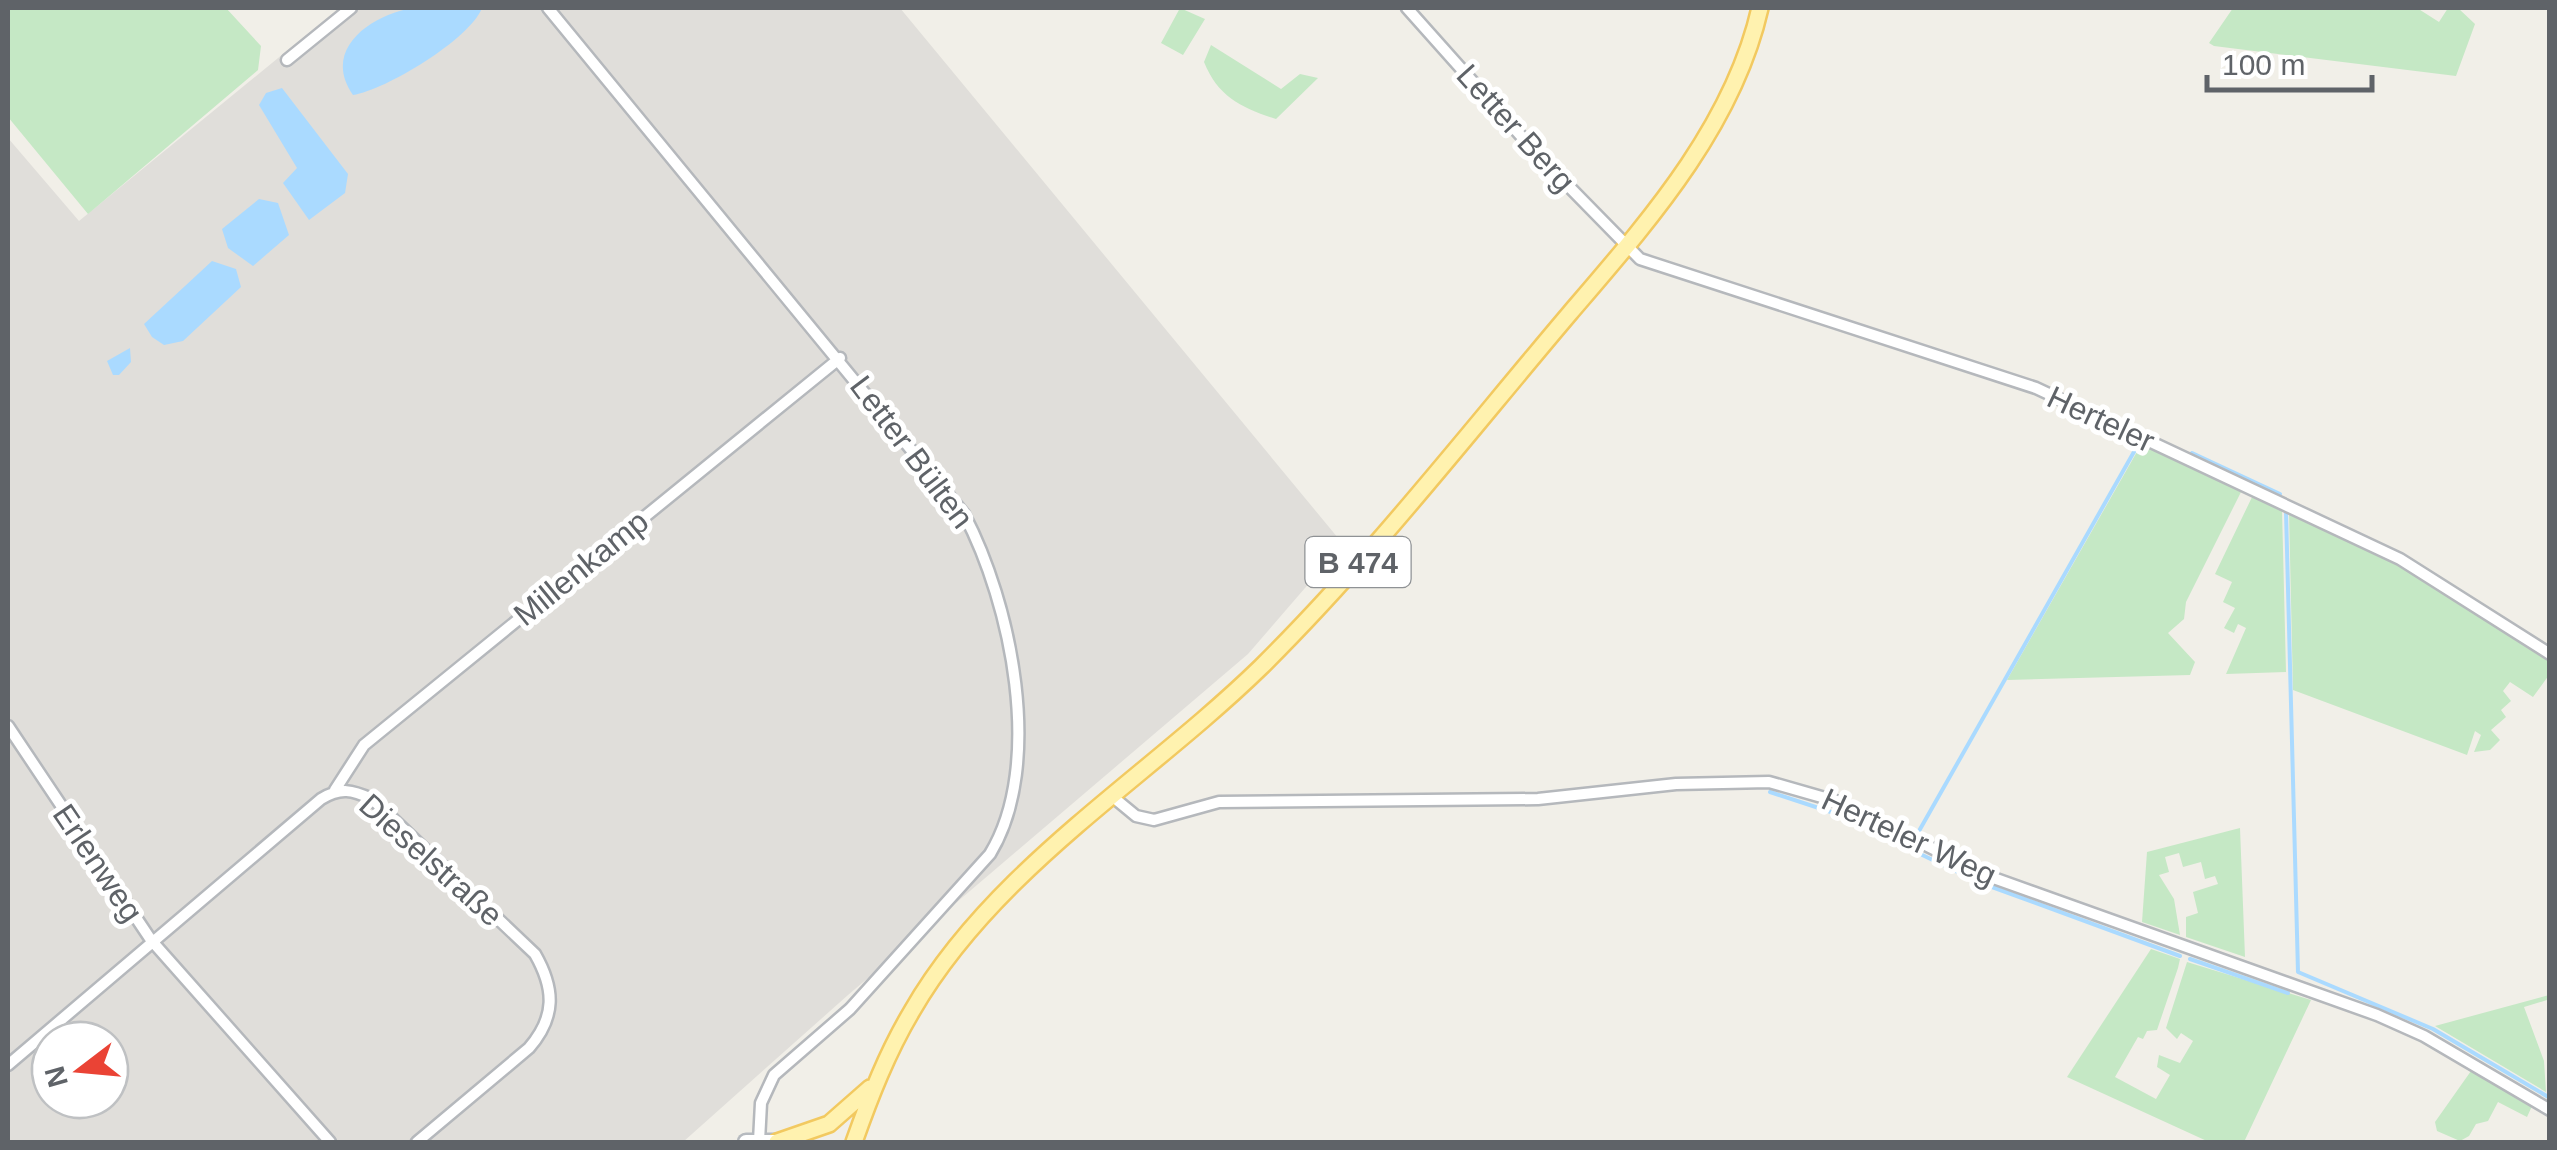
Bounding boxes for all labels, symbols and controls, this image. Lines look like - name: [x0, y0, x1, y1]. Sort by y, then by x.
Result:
- scale bar: [2207, 30, 2372, 92]
- text: 100 m: [2222, 48, 2305, 81]
- street label: Letter Berg: [1450, 57, 1582, 199]
- street label: Letter Bülten: [843, 369, 981, 535]
- street label: Herteler: [2042, 379, 2160, 460]
- street label: Millenkamp: [507, 503, 655, 633]
- road number: B 474: [1306, 537, 1410, 587]
- street label: Herteler Weg: [1816, 781, 2002, 893]
- street label: Dieselstraße: [352, 787, 510, 933]
- street label: Erlenweg: [46, 798, 150, 928]
- north arrow: [30, 1020, 130, 1120]
- text: N: [39, 1063, 74, 1091]

